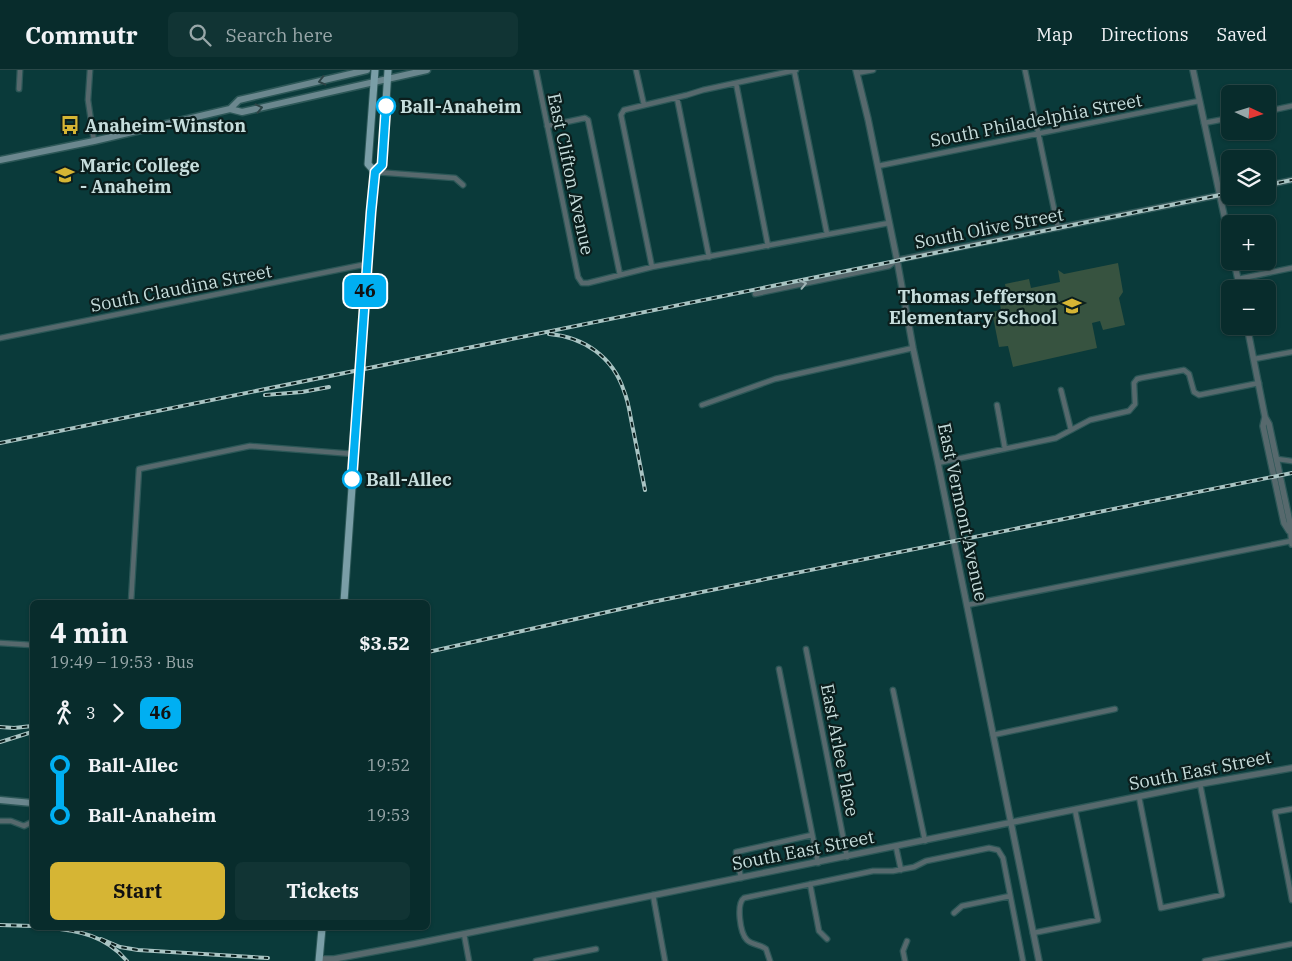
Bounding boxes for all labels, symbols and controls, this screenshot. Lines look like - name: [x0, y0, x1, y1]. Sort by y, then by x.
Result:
- search box: [168, 12, 518, 57]
- text: Commutr: [25, 19, 138, 51]
- icon: search: [186, 21, 214, 49]
- text: Search here: [226, 23, 333, 47]
- text: Map: [1036, 23, 1073, 46]
- text: Directions: [1101, 23, 1189, 46]
- text: Saved: [1217, 23, 1267, 46]
- one-way arrow: [318, 75, 327, 86]
- north arrow: [1221, 85, 1276, 140]
- map controls: [1221, 85, 1276, 335]
- street label: South Philadelphia Street: [928, 88, 1144, 152]
- street label: East Clifton Avenue: [543, 91, 599, 257]
- place label: Ball-Anaheim: [400, 95, 522, 118]
- marker: Ball-Anaheim: [376, 96, 396, 116]
- one-way arrow: [255, 103, 263, 114]
- bus stop icon: Anaheim-Winston: [59, 114, 81, 136]
- place label: Anaheim-Winston: [85, 114, 246, 137]
- button: layers: [1221, 150, 1276, 205]
- place label: Maric College - Anaheim: [80, 154, 200, 198]
- school or university icon: Maric College - Anaheim: [54, 164, 76, 186]
- street label: South Olive Street: [912, 202, 1066, 254]
- button: +: [1221, 215, 1276, 270]
- street label: South Claudina Street: [88, 259, 274, 317]
- line badge: 46: [342, 275, 388, 307]
- text: 46: [354, 279, 376, 302]
- one-way arrow: [798, 279, 807, 290]
- button: −: [1221, 280, 1276, 335]
- place label: Thomas Jefferson Elementary School: [889, 285, 1057, 329]
- school or university icon: Thomas Jefferson Elementary School: [1061, 295, 1083, 317]
- street label: East Vermont Avenue: [933, 421, 993, 603]
- place label: Ball-Allec: [366, 468, 452, 491]
- marker: Ball-Allec: [342, 469, 362, 489]
- text: 4 min: [50, 614, 128, 651]
- text: $3.52: [359, 631, 410, 655]
- text: 19:49 – 19:53 · Bus: [50, 652, 194, 672]
- street label: East Arlee Place: [816, 682, 864, 818]
- icon: walk: [50, 699, 78, 727]
- icon: forward: [104, 699, 132, 727]
- text: 46: [150, 701, 171, 724]
- text: 3: [86, 703, 96, 723]
- street label: South East Street: [1127, 745, 1273, 795]
- text: Ball-Allec: [88, 753, 178, 777]
- text: 19:52: [367, 755, 410, 775]
- text: Ball-Anaheim: [88, 803, 216, 827]
- text: 19:53: [367, 805, 410, 825]
- street label: South East Street: [730, 825, 876, 875]
- button: Start: [50, 862, 225, 920]
- button: Tickets: [235, 862, 410, 920]

